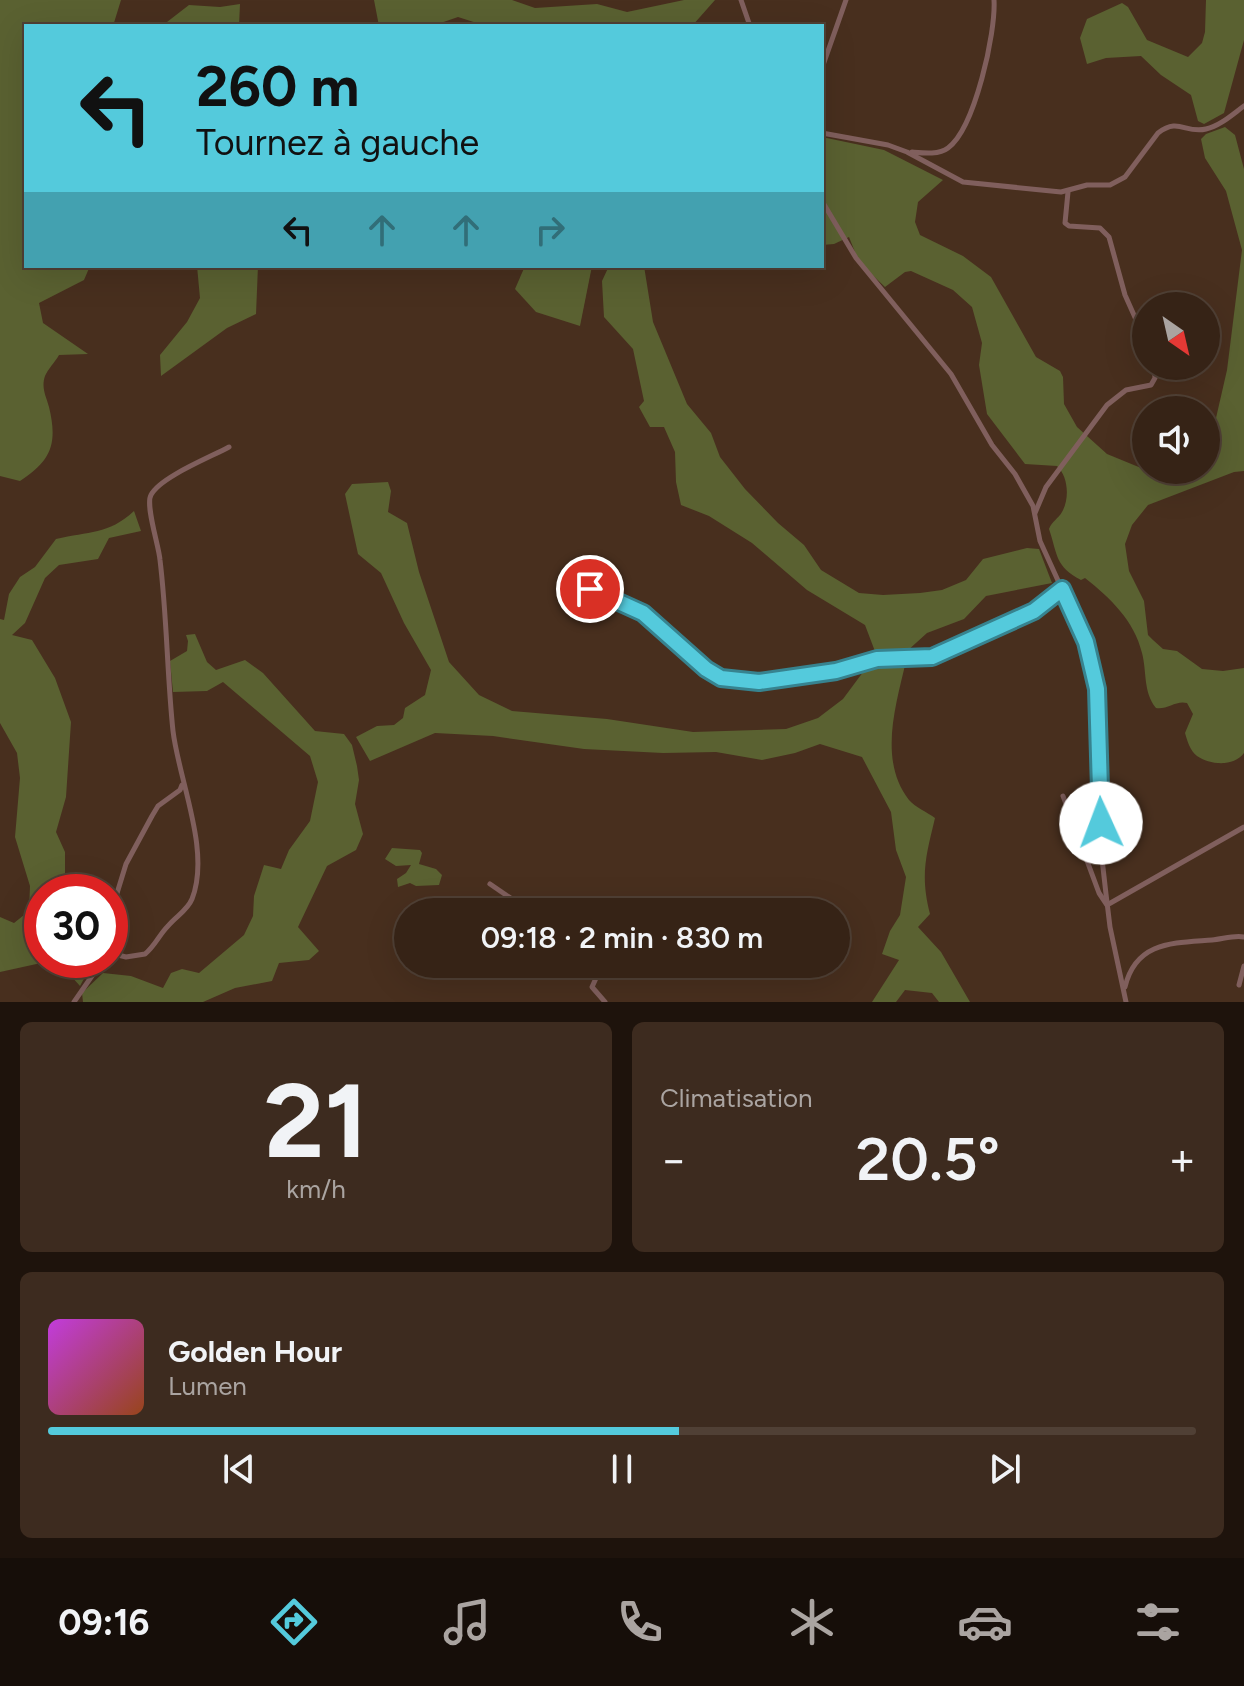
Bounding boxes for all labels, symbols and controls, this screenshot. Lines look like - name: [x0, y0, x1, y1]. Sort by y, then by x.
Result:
- text: 260 m: [196, 53, 359, 120]
- icon: left: [64, 56, 168, 160]
- text: Tournez à gauche: [196, 121, 479, 164]
- icon: left: [276, 208, 320, 252]
- icon: ahead: [360, 208, 404, 252]
- icon: ahead: [444, 208, 488, 252]
- icon: right: [528, 208, 572, 252]
- north arrow: [1132, 292, 1220, 380]
- map controls: [1132, 292, 1220, 484]
- button: sound: [1132, 396, 1220, 484]
- pin: [556, 555, 624, 623]
- icon: arrive: [568, 567, 612, 611]
- position arrow: [1059, 781, 1143, 865]
- speed limit sign: 30: [24, 874, 128, 978]
- text: 09:18 · 2 min · 830 m: [481, 919, 763, 956]
- text: 21: [264, 1058, 368, 1183]
- text: Climatisation: [660, 1082, 813, 1114]
- text: 20.5°: [856, 1123, 1000, 1195]
- text: −: [660, 1133, 687, 1186]
- text: +: [1169, 1133, 1196, 1186]
- text: km/h: [286, 1173, 346, 1205]
- text: Golden Hour: [168, 1333, 342, 1370]
- text: Lumen: [168, 1370, 247, 1402]
- icon: previous: [217, 1447, 261, 1491]
- icon: pause: [600, 1447, 644, 1491]
- icon: next: [983, 1447, 1027, 1491]
- icon: directions: [266, 1594, 322, 1650]
- icon: music: [439, 1594, 495, 1650]
- icon: phone: [612, 1594, 668, 1650]
- icon: climate: [784, 1594, 840, 1650]
- icon: car: [957, 1594, 1013, 1650]
- icon: filters: [1130, 1594, 1186, 1650]
- text: 09:16: [58, 1601, 149, 1644]

